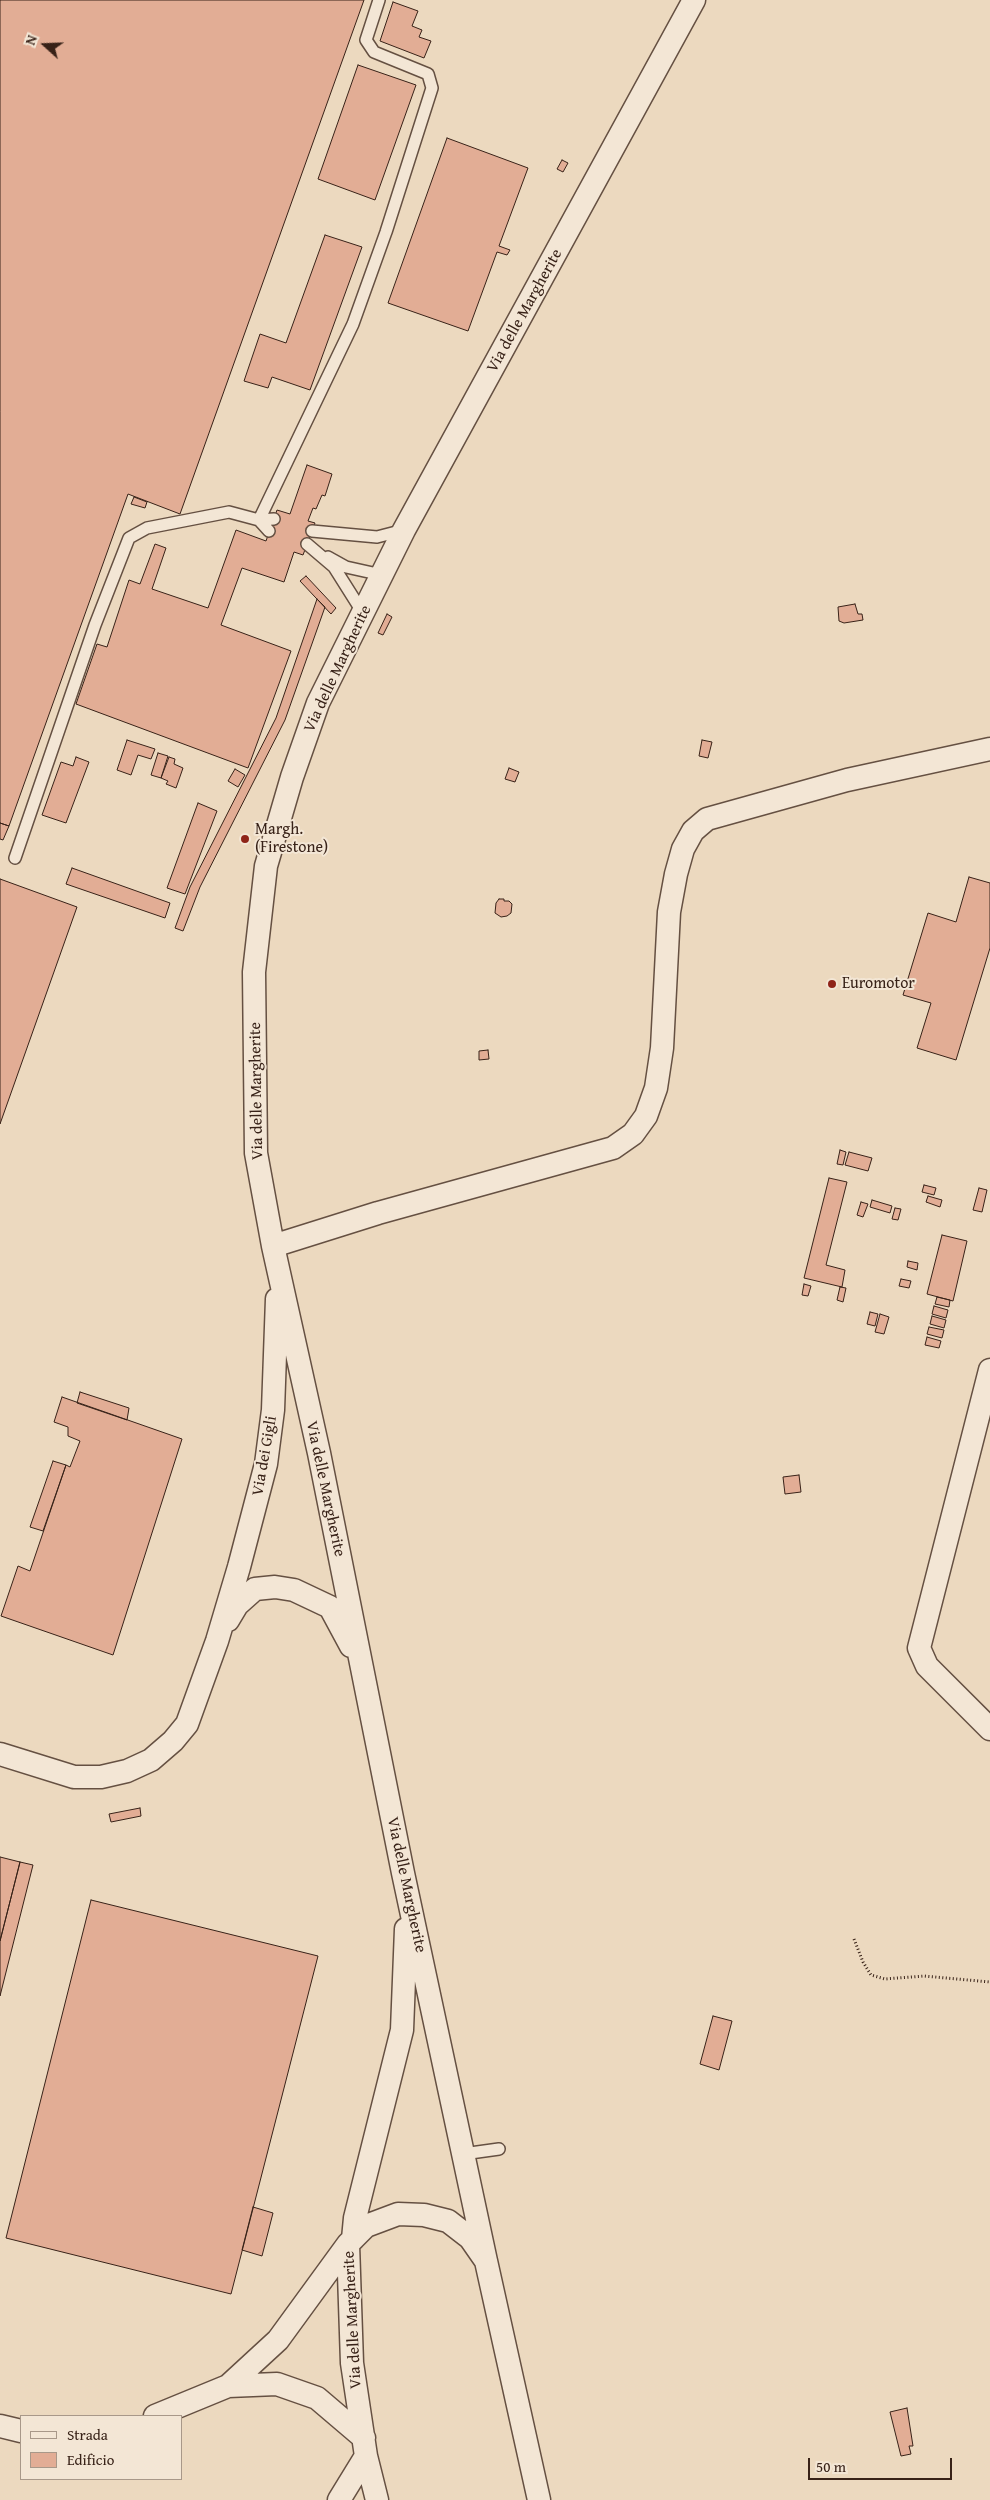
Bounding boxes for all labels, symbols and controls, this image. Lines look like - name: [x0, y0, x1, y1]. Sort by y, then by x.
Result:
- north arrow: [20, 20, 70, 70]
- text: N: [20, 32, 42, 48]
- street label: Via delle Margherite: [483, 246, 567, 376]
- street label: Via delle Margherite: [300, 602, 376, 736]
- place label: Margh. (Firestone): [255, 820, 328, 858]
- marker: Margh. (Firestone): [239, 833, 251, 845]
- place label: Euromotor: [842, 974, 915, 994]
- marker: Euromotor: [826, 978, 838, 990]
- street label: Via delle Margherite: [246, 1022, 268, 1160]
- street label: Via dei Gigli: [249, 1414, 281, 1498]
- street label: Via delle Margherite: [301, 1419, 349, 1559]
- street label: Via delle Margherite: [382, 1815, 430, 1955]
- street label: Via delle Margherite: [340, 2251, 366, 2389]
- legend: [20, 2415, 182, 2480]
- text: Strada: [67, 2424, 108, 2445]
- scale bar: [810, 2448, 954, 2480]
- text: Edificio: [67, 2449, 114, 2470]
- text: 50 m: [816, 2456, 846, 2477]

